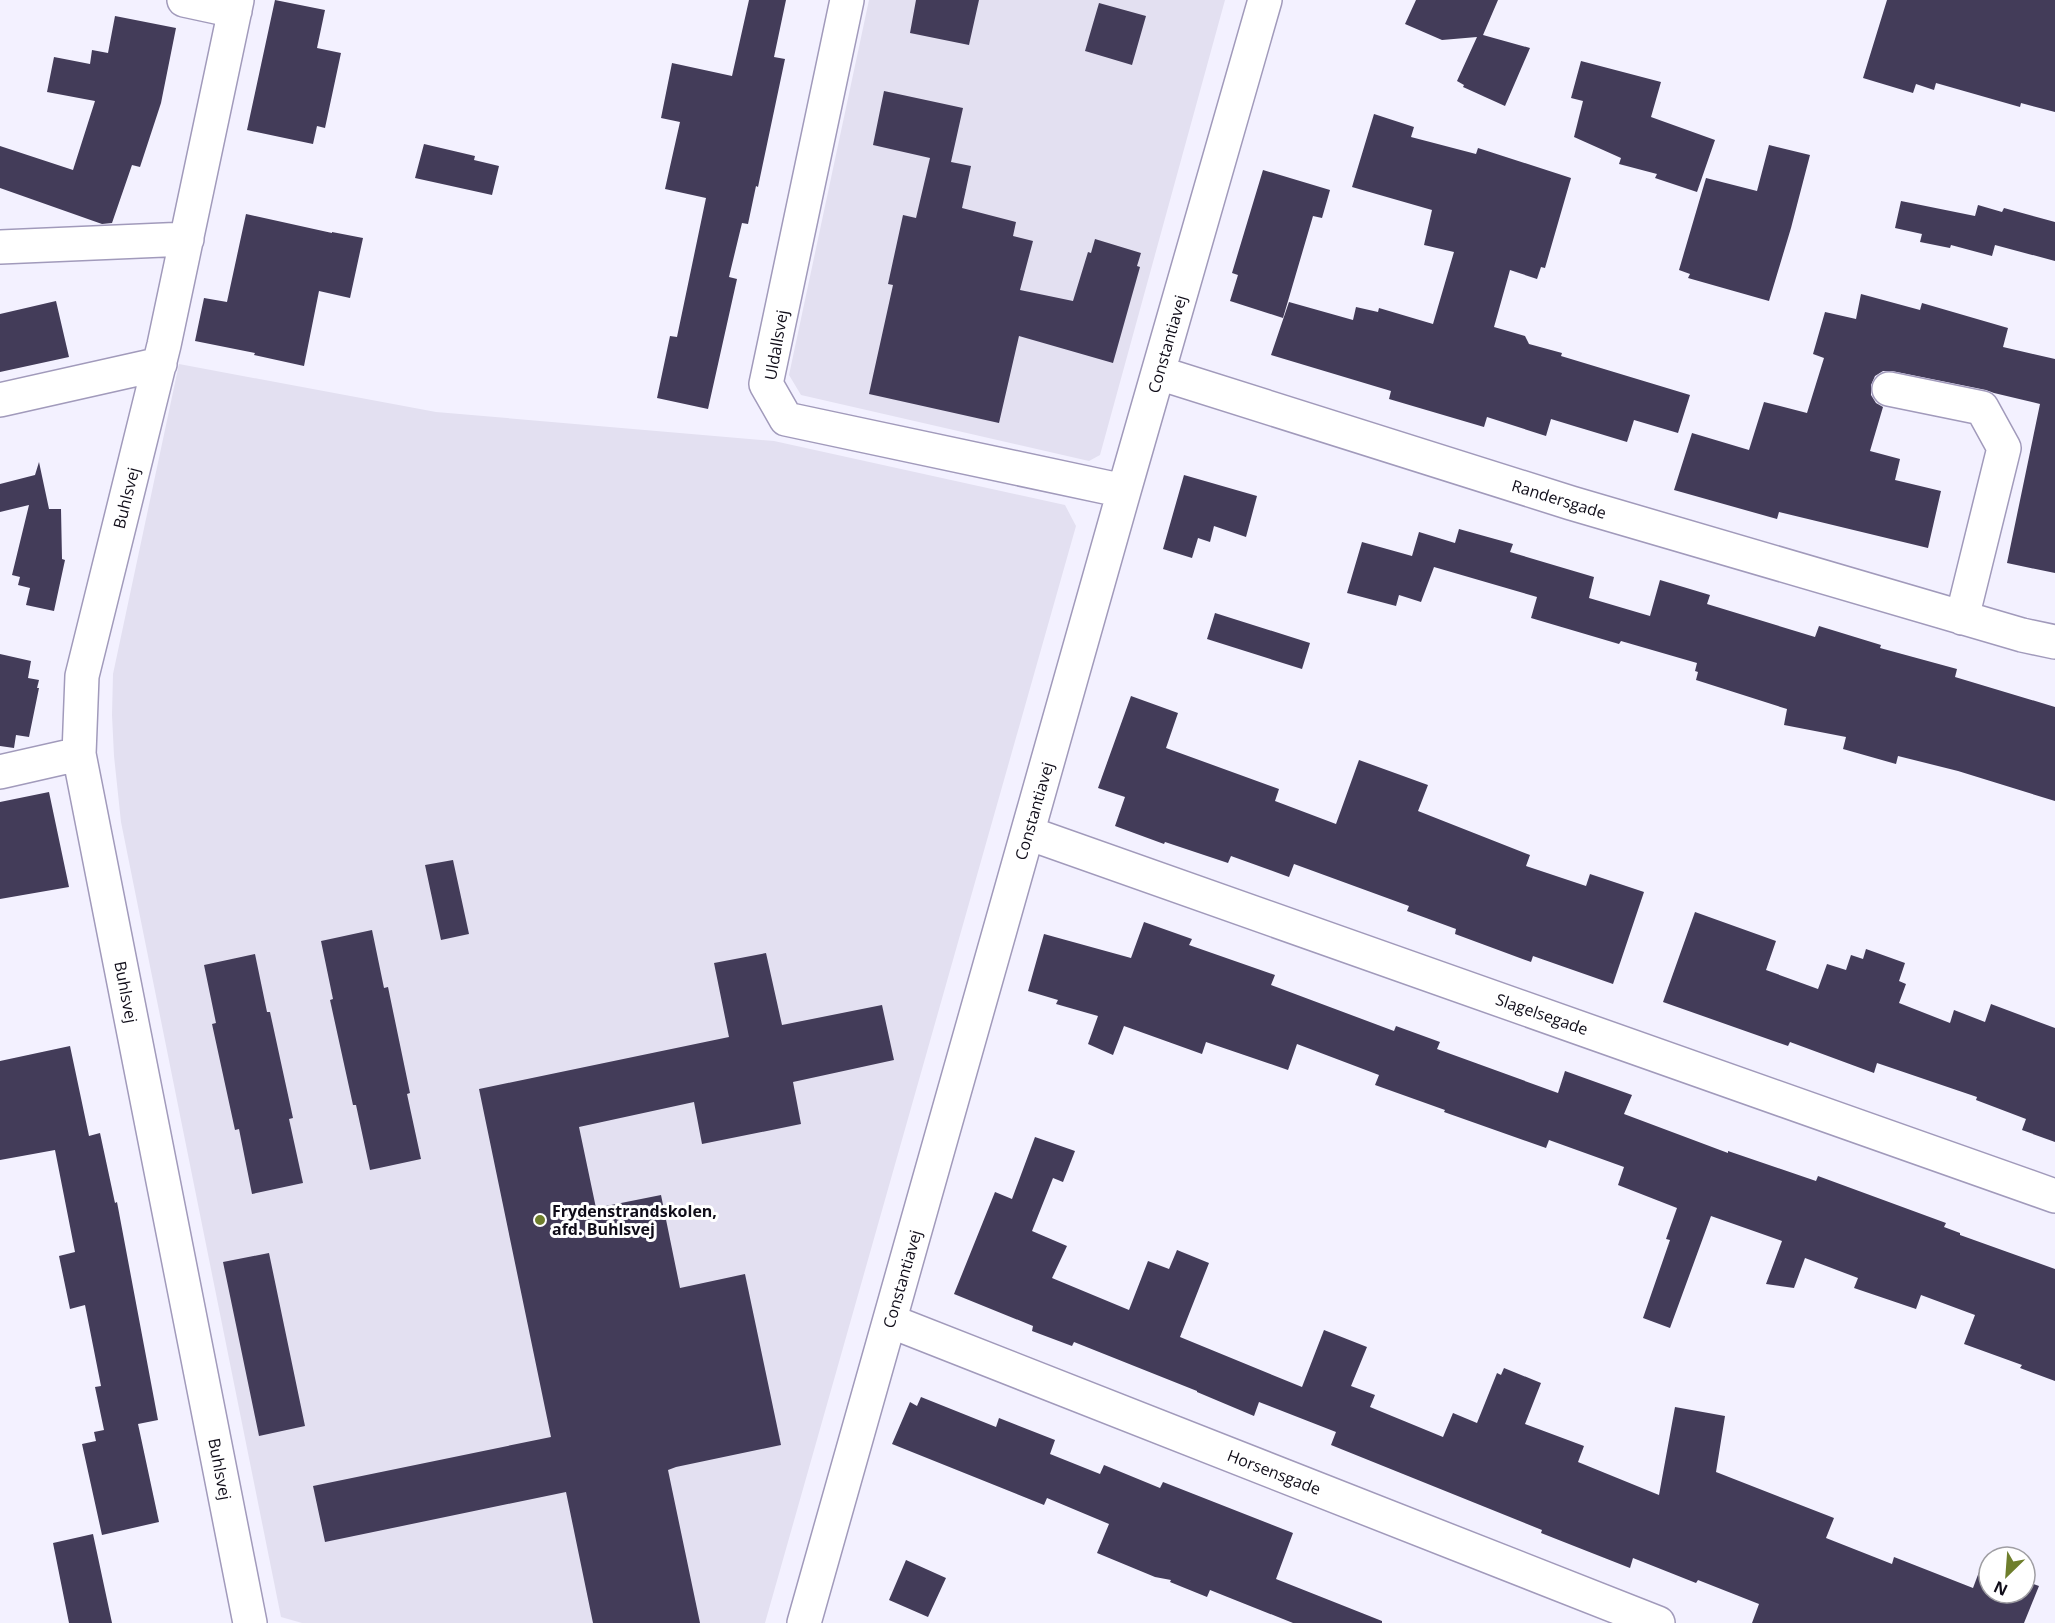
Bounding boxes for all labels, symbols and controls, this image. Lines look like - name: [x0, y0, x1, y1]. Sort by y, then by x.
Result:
- street label: Constantiavej: [1142, 292, 1192, 396]
- street label: Uldallsvej: [759, 308, 793, 382]
- street label: Buhlsvej: [108, 465, 144, 531]
- street label: Randersgade: [1509, 474, 1609, 524]
- street label: Constantiavej: [1009, 759, 1059, 863]
- street label: Buhlsvej: [109, 959, 143, 1025]
- street label: Slagelsegade: [1493, 988, 1591, 1040]
- place label: Frydenstrandskolen, afd. Buhlsvej: [552, 1200, 717, 1240]
- marker: Frydenstrandskolen, afd. Buhlsvej: [533, 1213, 547, 1227]
- street label: Constantiavej: [877, 1227, 927, 1331]
- street label: Buhlsvej: [203, 1436, 237, 1502]
- street label: Horsensgade: [1224, 1444, 1324, 1500]
- north arrow: [1977, 1545, 2037, 1605]
- text: N: [1990, 1576, 2011, 1601]

